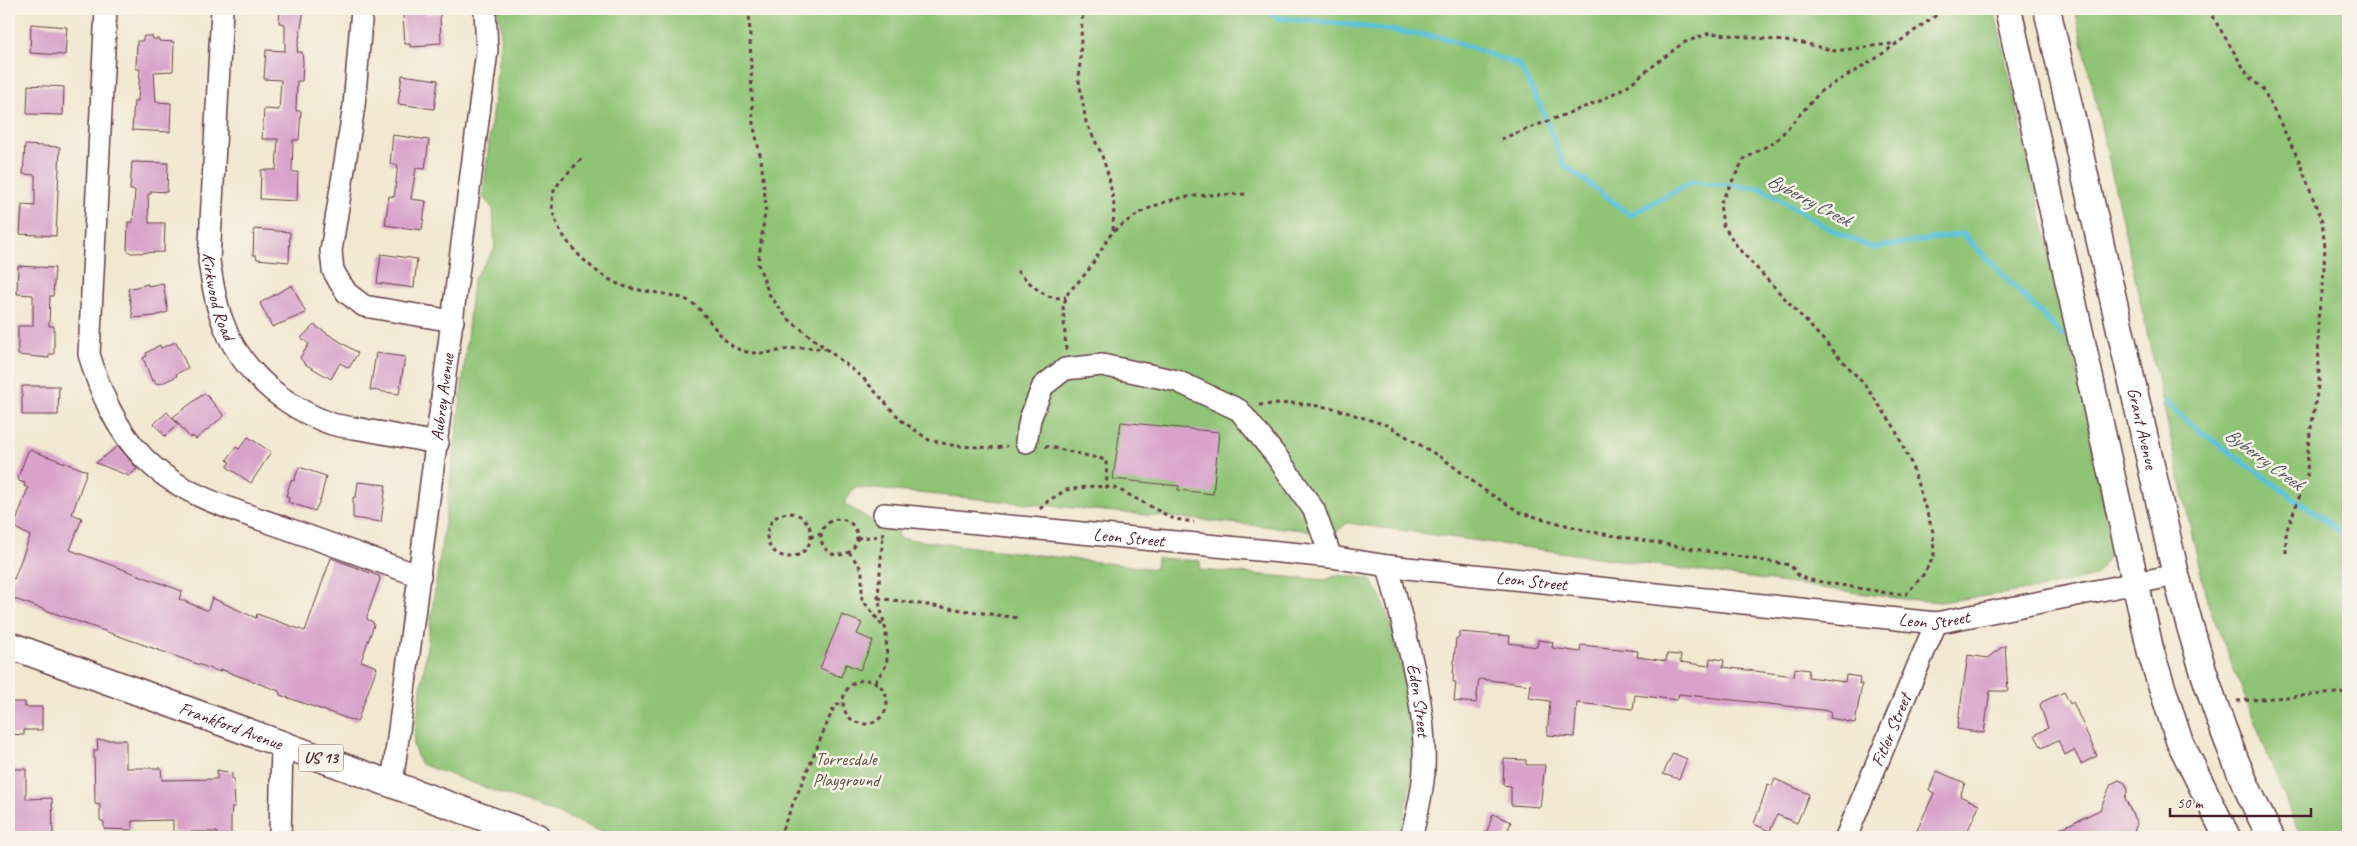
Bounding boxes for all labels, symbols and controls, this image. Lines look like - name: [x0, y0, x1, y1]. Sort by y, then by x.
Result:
- water label: Byberry Creek: [1763, 168, 1857, 233]
- street label: Kirkwood Road: [198, 252, 241, 347]
- street label: Aubrey Avenue: [426, 351, 459, 442]
- street label: Grant Avenue: [2123, 385, 2163, 472]
- water label: Byberry Creek: [2220, 423, 2310, 497]
- street label: Leon Street: [1092, 523, 1167, 552]
- street label: Leon Street: [1495, 566, 1570, 596]
- street label: Leon Street: [1898, 605, 1973, 635]
- street label: Eden Street: [1402, 662, 1435, 740]
- street label: Fitler Street: [1866, 688, 1917, 770]
- street label: Frankford Avenue: [176, 697, 286, 755]
- road number: US 13: [298, 744, 344, 771]
- park label: Torresdale Playground: [813, 748, 882, 791]
- scale bar: [2170, 786, 2311, 818]
- text: 50 m: [2177, 794, 2204, 813]

